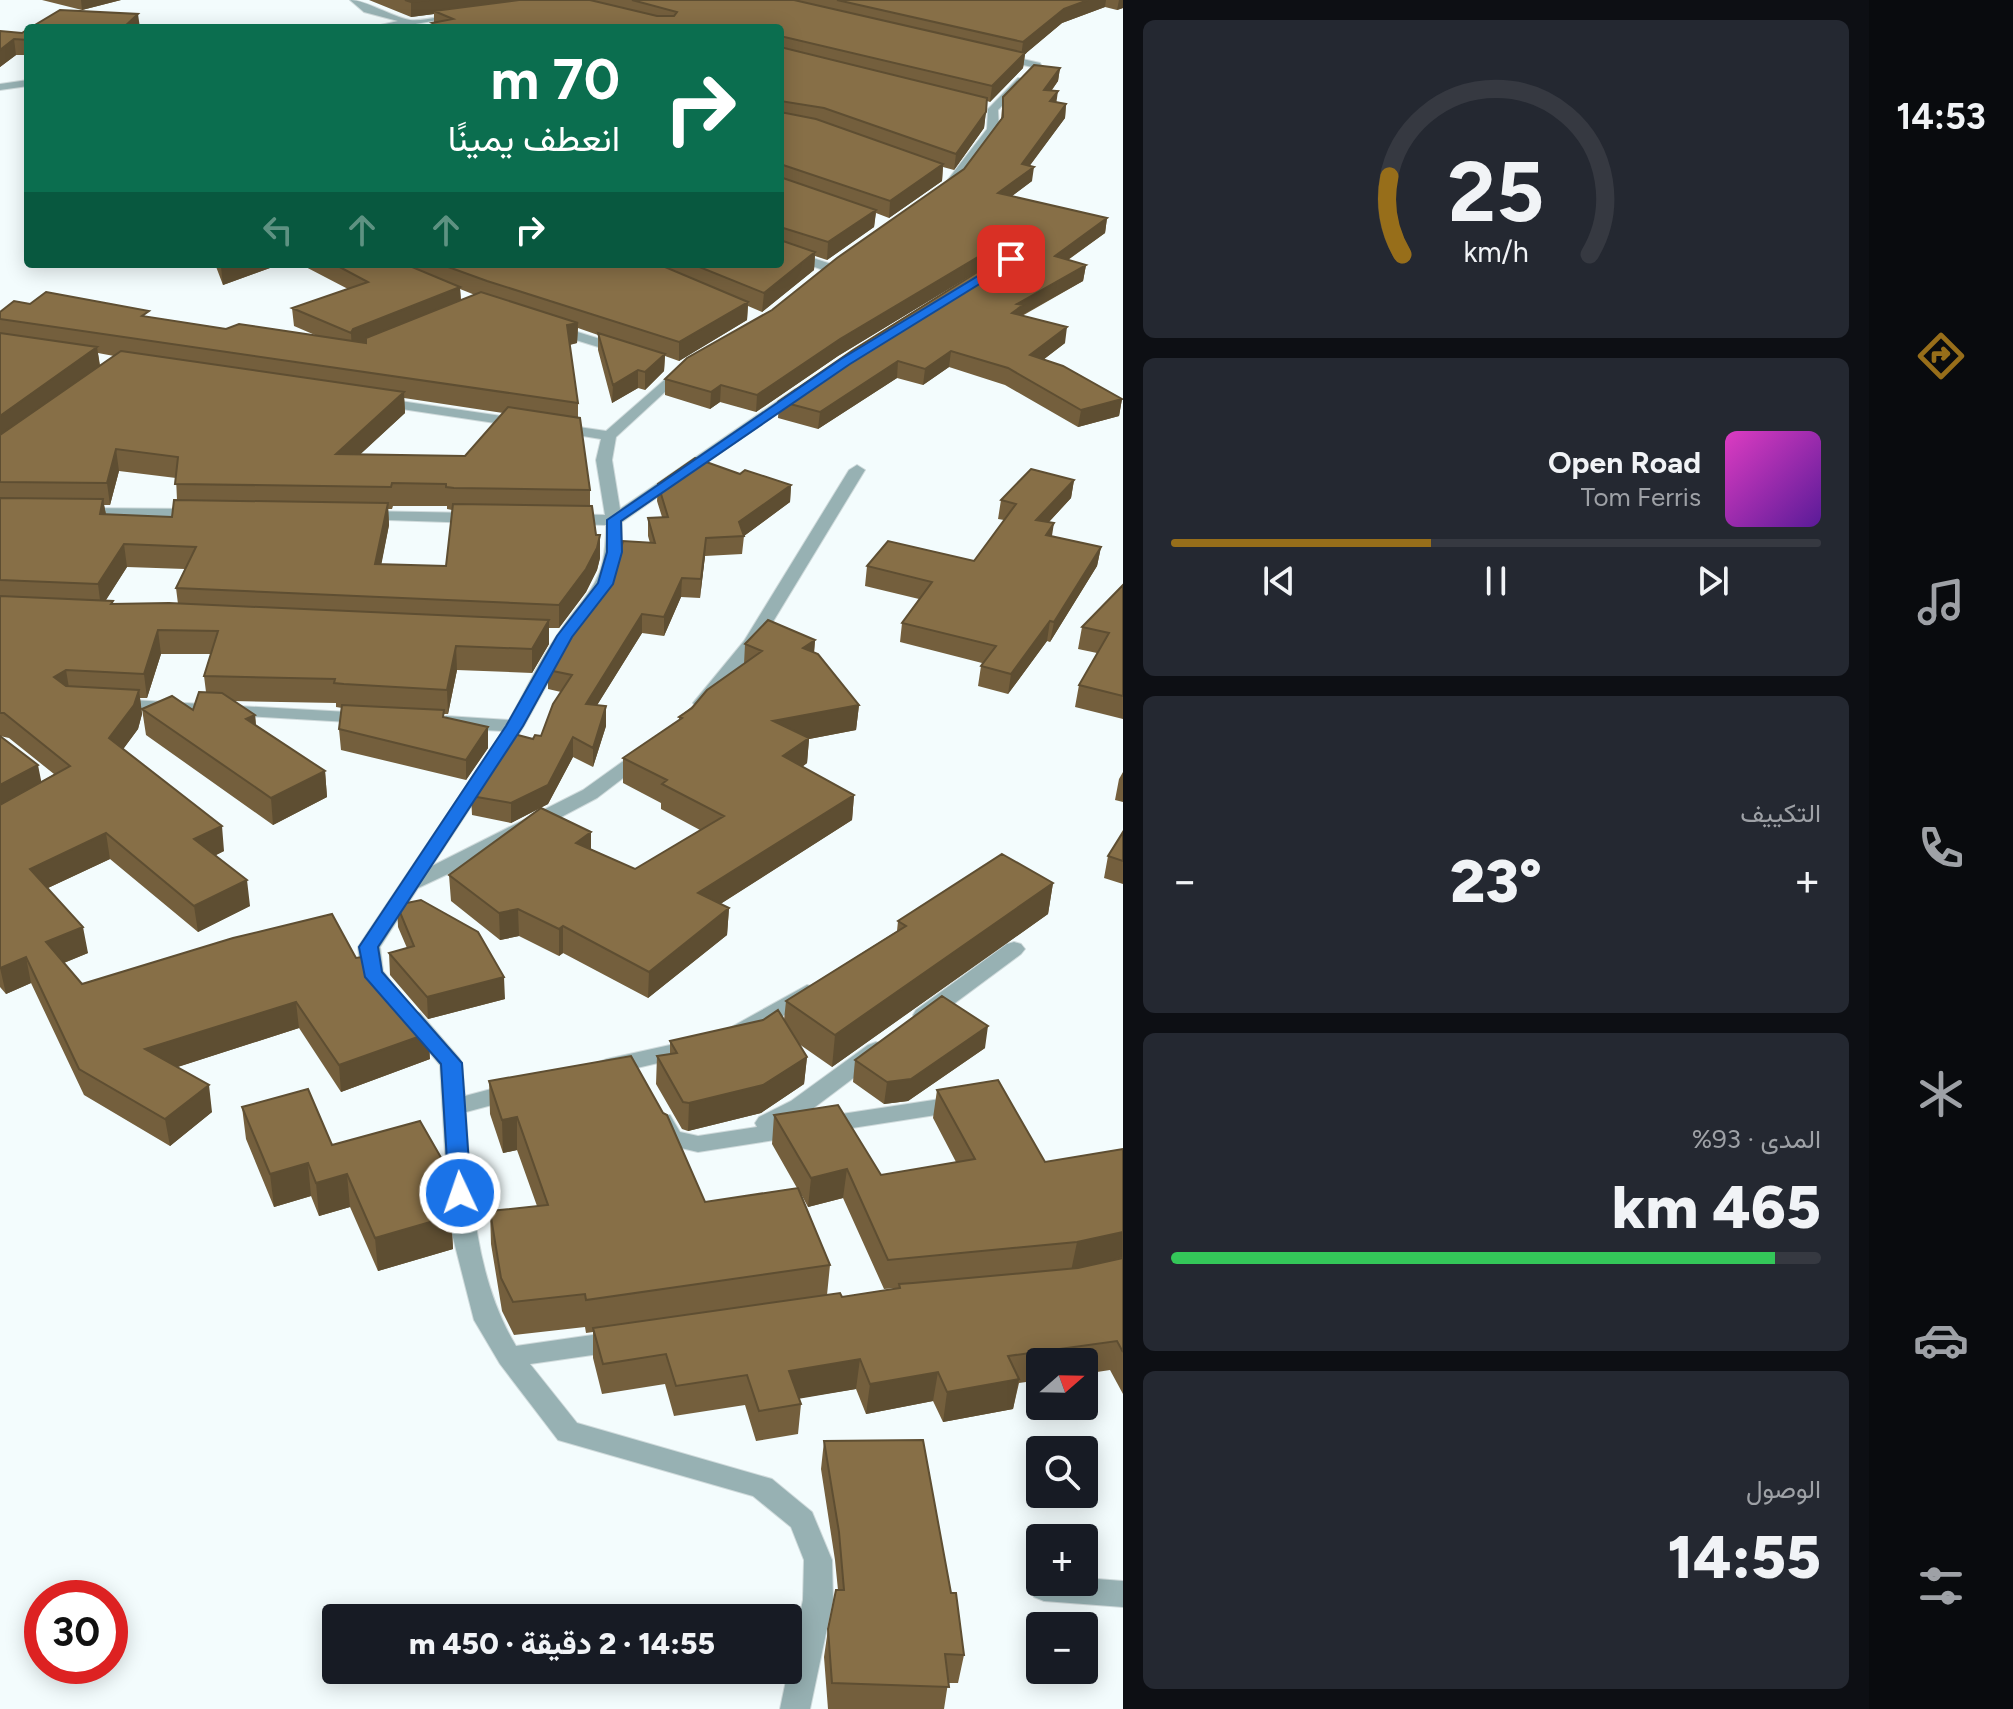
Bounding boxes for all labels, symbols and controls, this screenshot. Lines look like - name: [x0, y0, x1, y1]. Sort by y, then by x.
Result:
- text: 70 m: [490, 46, 620, 113]
- icon: right: [648, 56, 752, 160]
- text: 14:53: [1896, 95, 1986, 138]
- text: انعطف يمينًا: [448, 117, 620, 160]
- text: 25: [1448, 141, 1544, 241]
- icon: left: [256, 208, 300, 252]
- icon: ahead: [340, 208, 384, 252]
- icon: ahead: [424, 208, 468, 252]
- icon: right: [508, 208, 552, 252]
- pin: [977, 225, 1045, 293]
- text: km/h: [1463, 235, 1529, 269]
- icon: arrive: [989, 237, 1033, 281]
- icon: directions: [1913, 328, 1969, 384]
- text: Open Road: [1548, 444, 1701, 481]
- text: Tom Ferris: [1581, 481, 1701, 513]
- icon: previous: [1257, 559, 1301, 603]
- icon: pause: [1474, 559, 1518, 603]
- icon: next: [1691, 559, 1735, 603]
- icon: music: [1913, 574, 1969, 630]
- text: التكييف: [1740, 797, 1821, 829]
- icon: phone: [1913, 820, 1969, 876]
- text: 23°: [1450, 845, 1542, 917]
- text: −: [1171, 854, 1198, 907]
- text: +: [1794, 854, 1821, 907]
- icon: climate: [1913, 1066, 1969, 1122]
- text: المدى · 93%: [1692, 1123, 1821, 1155]
- position arrow: [418, 1151, 502, 1235]
- text: 465 km: [1612, 1171, 1821, 1243]
- icon: car: [1913, 1312, 1969, 1368]
- north arrow: [1026, 1348, 1098, 1420]
- map controls: [1026, 1348, 1098, 1684]
- button: search: [1026, 1436, 1098, 1508]
- text: الوصول: [1746, 1473, 1821, 1505]
- text: 14:55: [1668, 1521, 1821, 1593]
- button: +: [1026, 1524, 1098, 1596]
- icon: filters: [1913, 1558, 1969, 1614]
- speed limit sign: 30: [24, 1580, 128, 1684]
- button: −: [1026, 1612, 1098, 1684]
- text: 14:55 · 2 دقيقة · 450 m: [409, 1625, 715, 1662]

